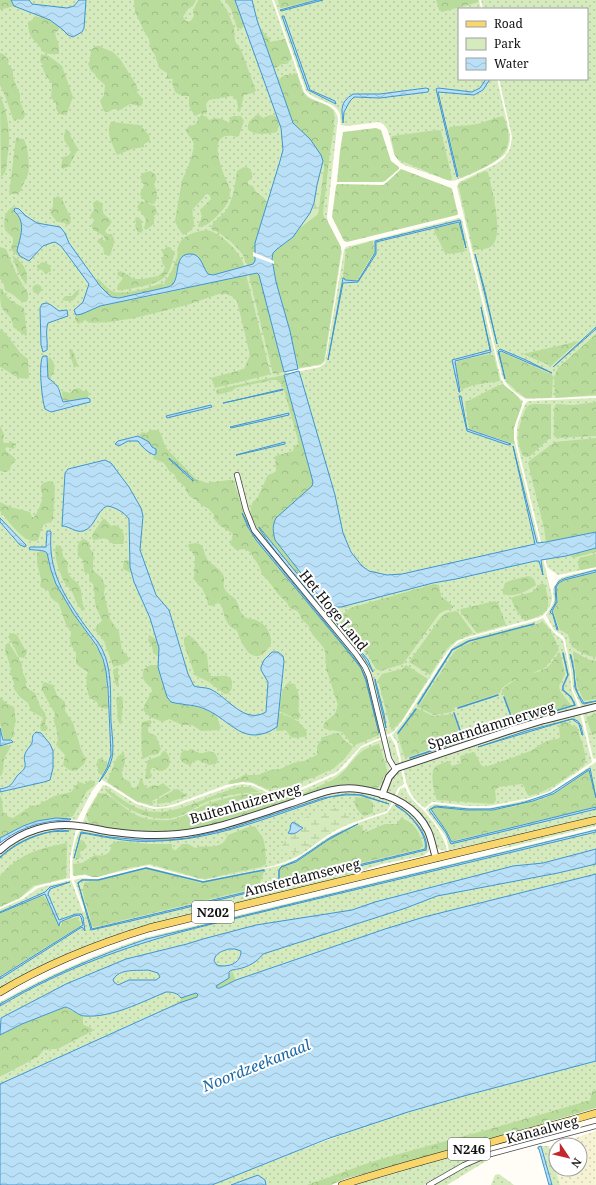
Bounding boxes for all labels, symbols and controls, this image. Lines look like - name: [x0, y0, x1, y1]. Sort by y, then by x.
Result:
- legend: [458, 8, 588, 80]
- text: Road: [494, 15, 524, 32]
- text: Park: [494, 35, 522, 52]
- text: Water: [494, 55, 529, 72]
- street label: Het Hoge Land: [295, 565, 373, 655]
- street label: Spaarndammerweg: [425, 697, 557, 753]
- street label: Buitenhuizerweg: [187, 778, 303, 828]
- street label: Amsterdamseweg: [242, 853, 362, 901]
- road number: N202: [192, 901, 234, 923]
- water label: Noordzeekanaal: [198, 1034, 313, 1096]
- street label: Kanaalweg: [504, 1110, 581, 1148]
- north arrow: [548, 1137, 588, 1177]
- road number: N246: [448, 1138, 490, 1160]
- text: N: [568, 1155, 585, 1171]

